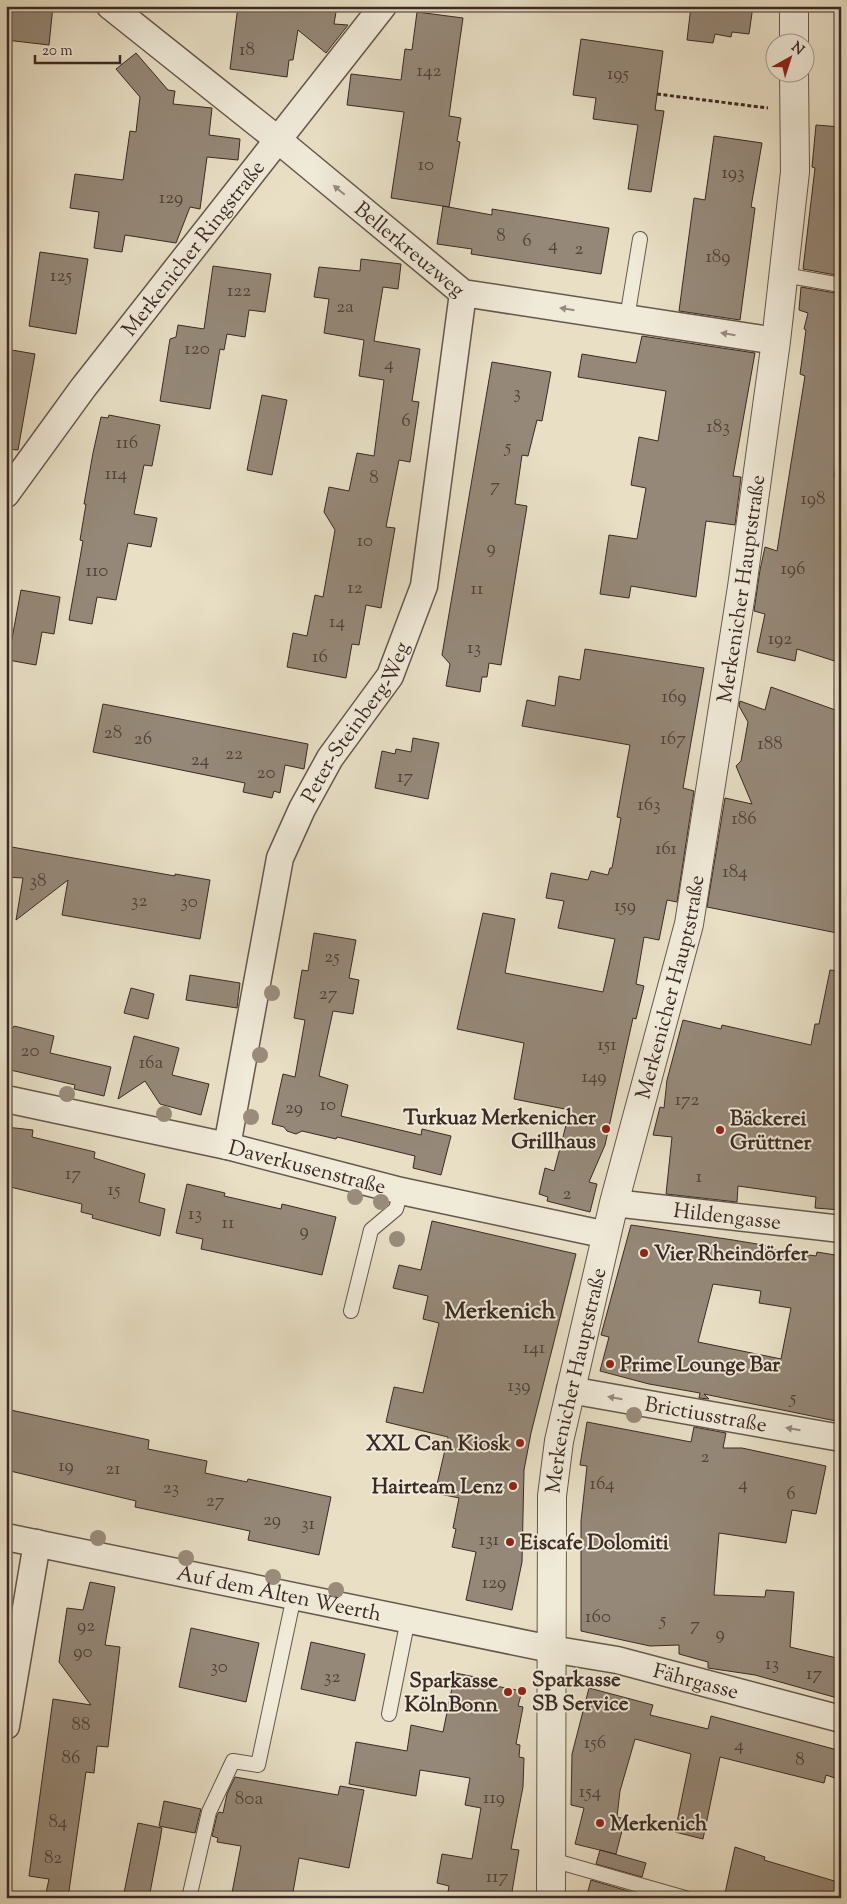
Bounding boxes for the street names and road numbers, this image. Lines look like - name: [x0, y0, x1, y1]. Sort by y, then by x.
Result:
- street label: Merkenicher Ringstraße: [116, 155, 273, 344]
- street label: Bellerkreuzweg: [347, 196, 471, 305]
- street label: Merkenicher Hauptstraße: [711, 473, 774, 705]
- street label: Peter-Steinberg-Weg: [295, 638, 418, 809]
- street label: Merkenicher Hauptstraße: [630, 873, 713, 1103]
- street label: Daverkusenstraße: [225, 1134, 389, 1203]
- street label: Hildengasse: [672, 1197, 782, 1239]
- street label: Merkenicher Hauptstraße: [539, 1265, 616, 1495]
- street label: Brictiusstraße: [642, 1390, 769, 1442]
- street label: Auf dem Alten Weerth: [174, 1559, 384, 1631]
- street label: Fährgasse: [649, 1657, 742, 1708]

